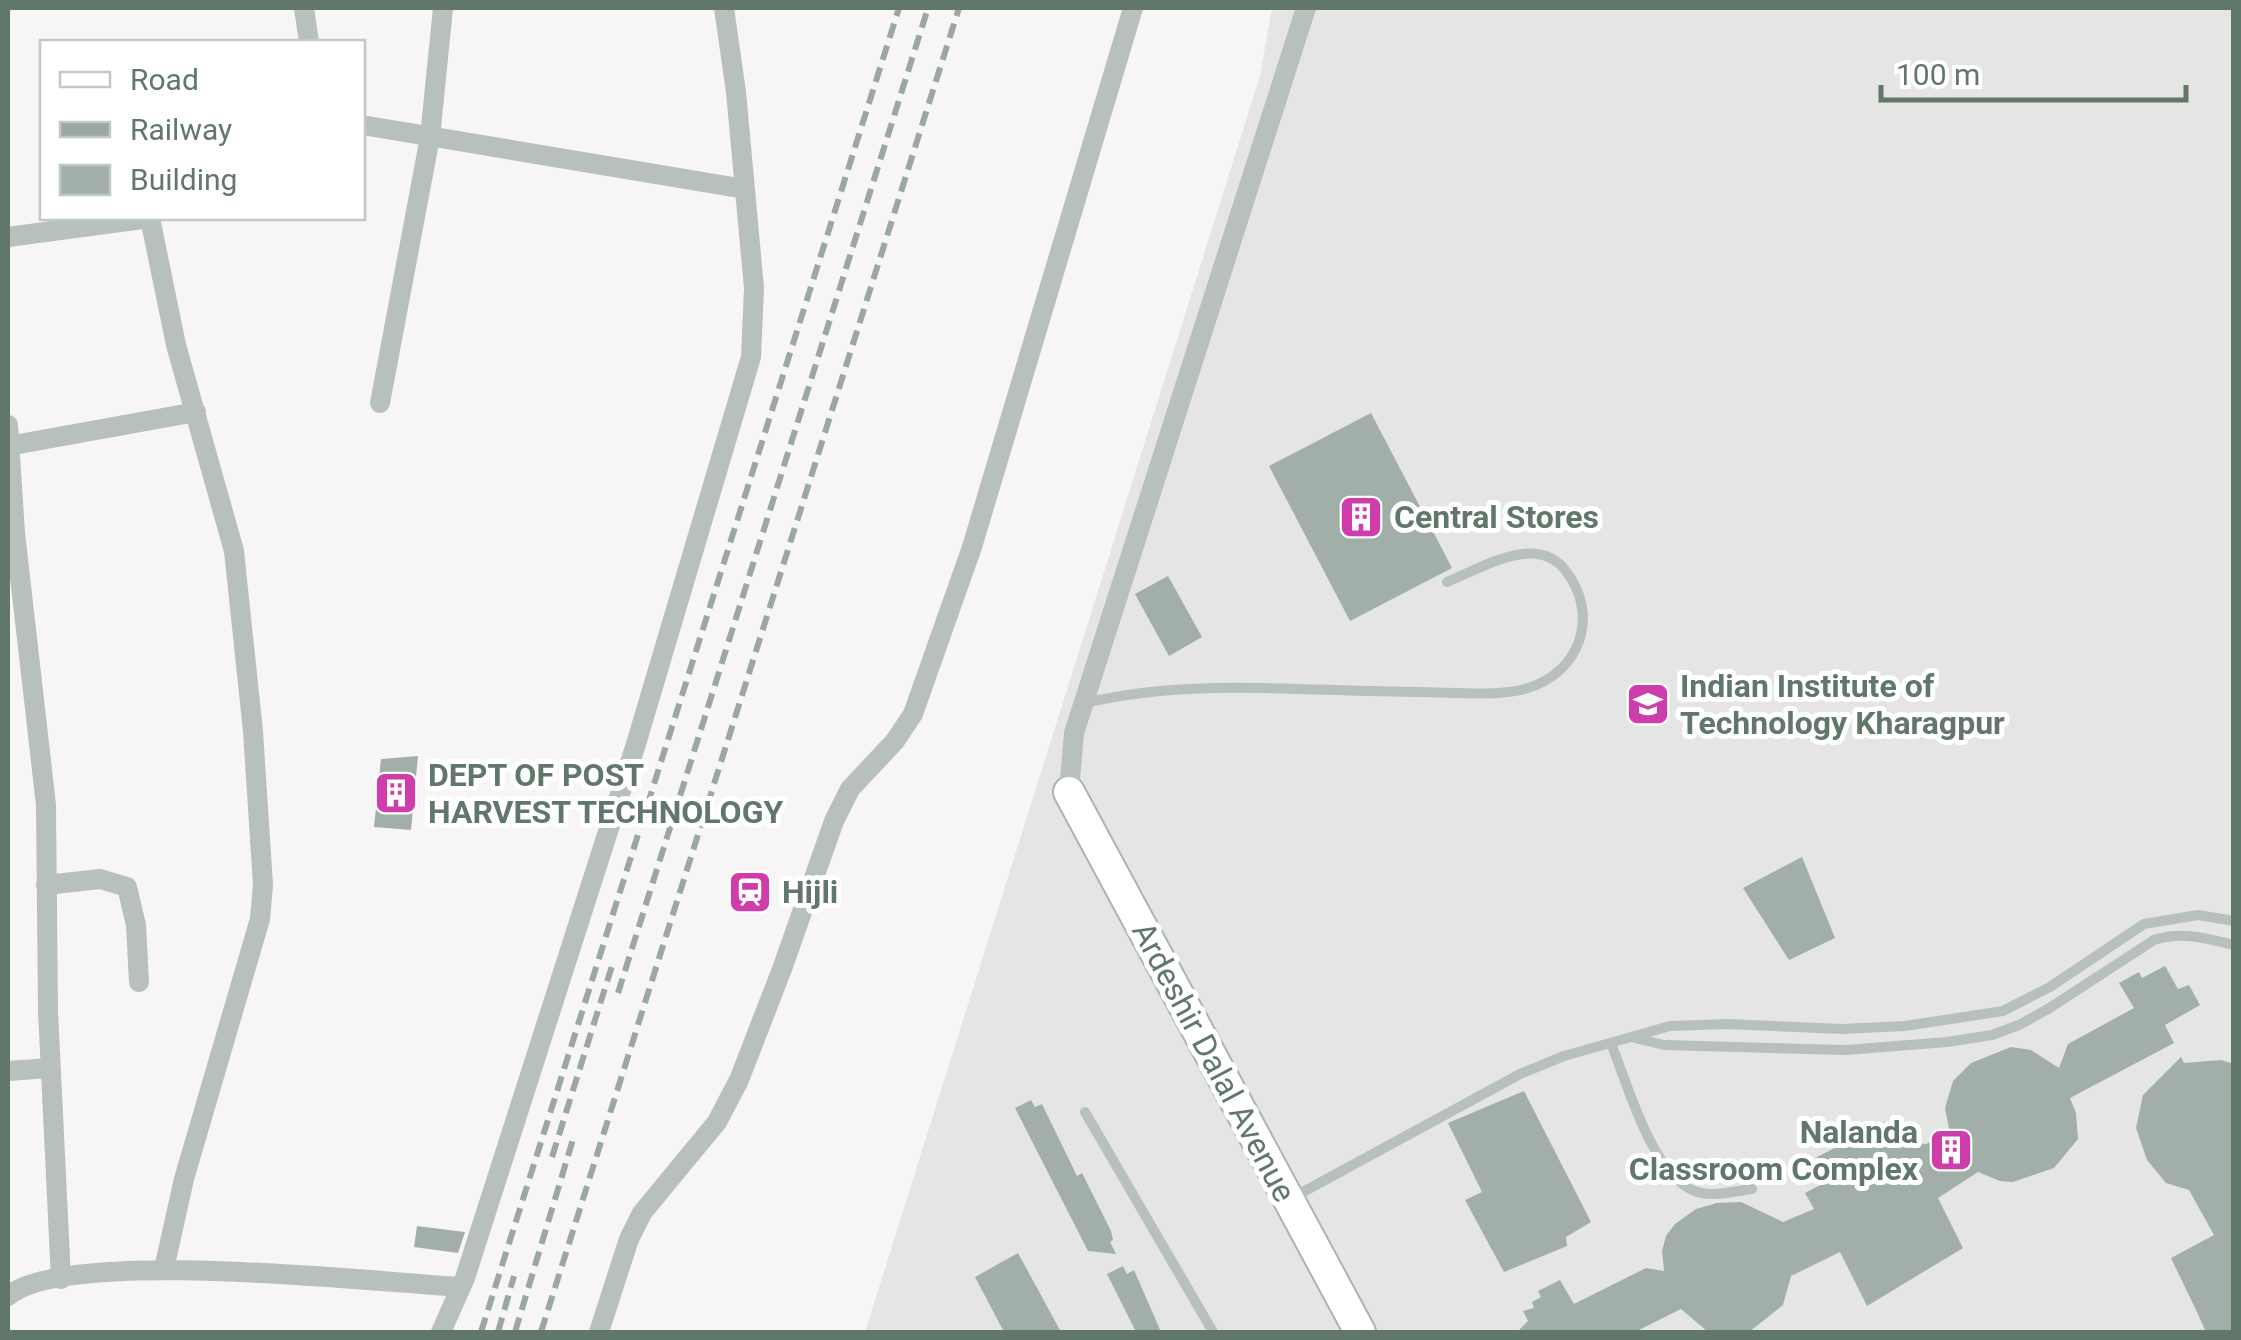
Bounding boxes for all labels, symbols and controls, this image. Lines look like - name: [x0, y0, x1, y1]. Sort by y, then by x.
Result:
- legend: [40, 40, 365, 220]
- scale bar: [1881, 40, 2186, 102]
- text: 100 m: [1896, 57, 1980, 92]
- text: Road: [130, 62, 199, 97]
- text: Railway: [130, 112, 232, 147]
- text: Building: [130, 162, 237, 197]
- building icon: Central Stores: [1338, 494, 1384, 540]
- place label: Central Stores: [1394, 498, 1599, 536]
- place label: Indian Institute of Technology Kharagpur: [1680, 667, 2005, 742]
- school or university icon: Indian Institute of Technology Kharagpur: [1625, 681, 1671, 727]
- place label: DEPT OF POST HARVEST TECHNOLOGY: [428, 756, 783, 831]
- building icon: DEPT OF POST HARVEST TECHNOLOGY: [373, 770, 419, 816]
- station icon: Hijli: [727, 869, 773, 915]
- place label: Hijli: [782, 873, 838, 911]
- street label: Ardeshir Dalal Avenue: [1124, 916, 1304, 1208]
- place label: Nalanda Classroom Complex: [1629, 1113, 1919, 1188]
- building icon: Nalanda Classroom Complex: [1928, 1127, 1974, 1173]

